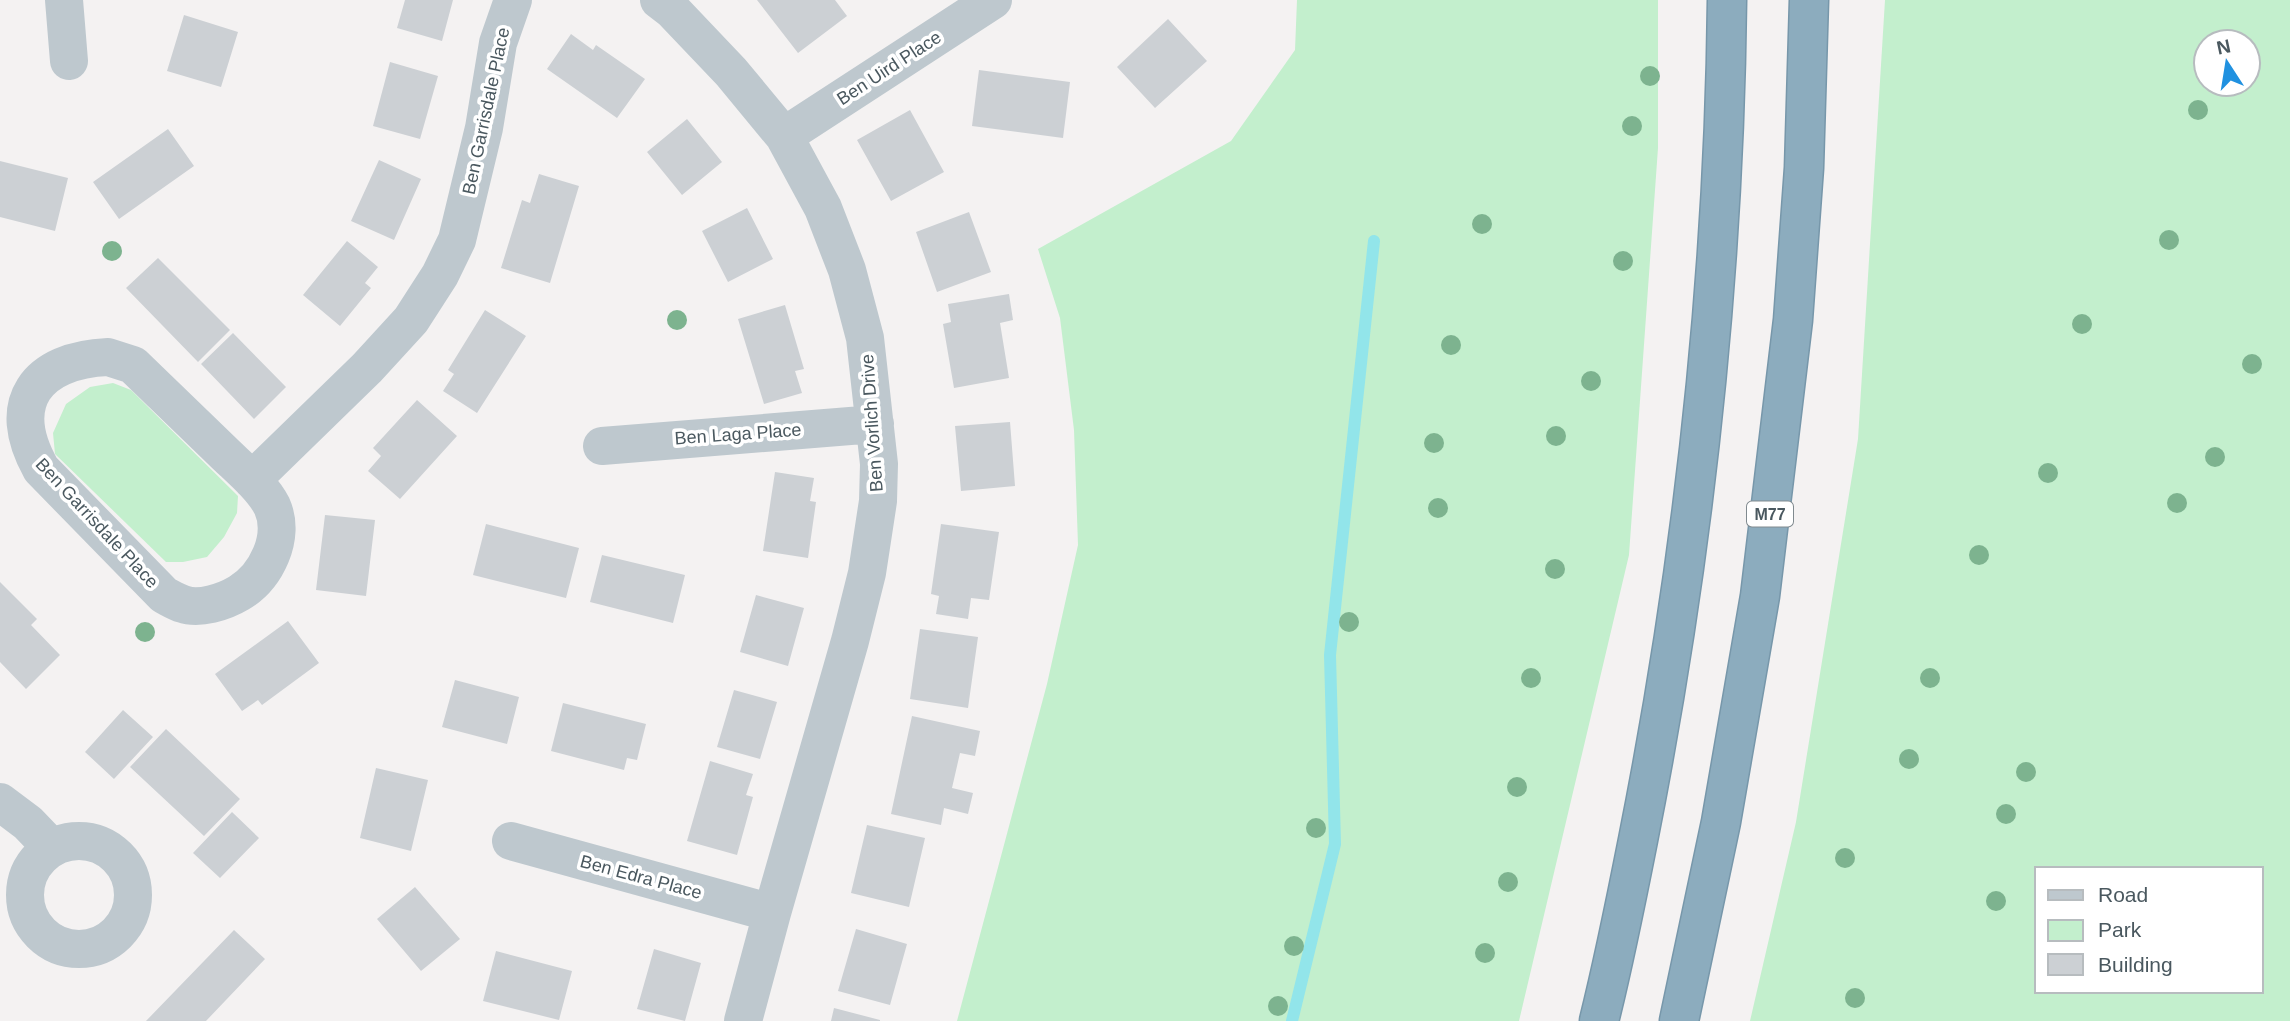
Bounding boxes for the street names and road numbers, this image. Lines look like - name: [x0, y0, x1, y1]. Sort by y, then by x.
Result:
- street label: Ben Garrisdale Place: [459, 26, 513, 196]
- street label: Ben Uird Place: [833, 27, 945, 109]
- street label: Ben Vorlich Drive: [857, 353, 887, 493]
- street label: Ben Laga Place: [674, 420, 802, 448]
- street label: Ben Garrisdale Place: [32, 454, 162, 592]
- road number: M77: [1747, 502, 1793, 526]
- street label: Ben Edra Place: [578, 851, 704, 903]

